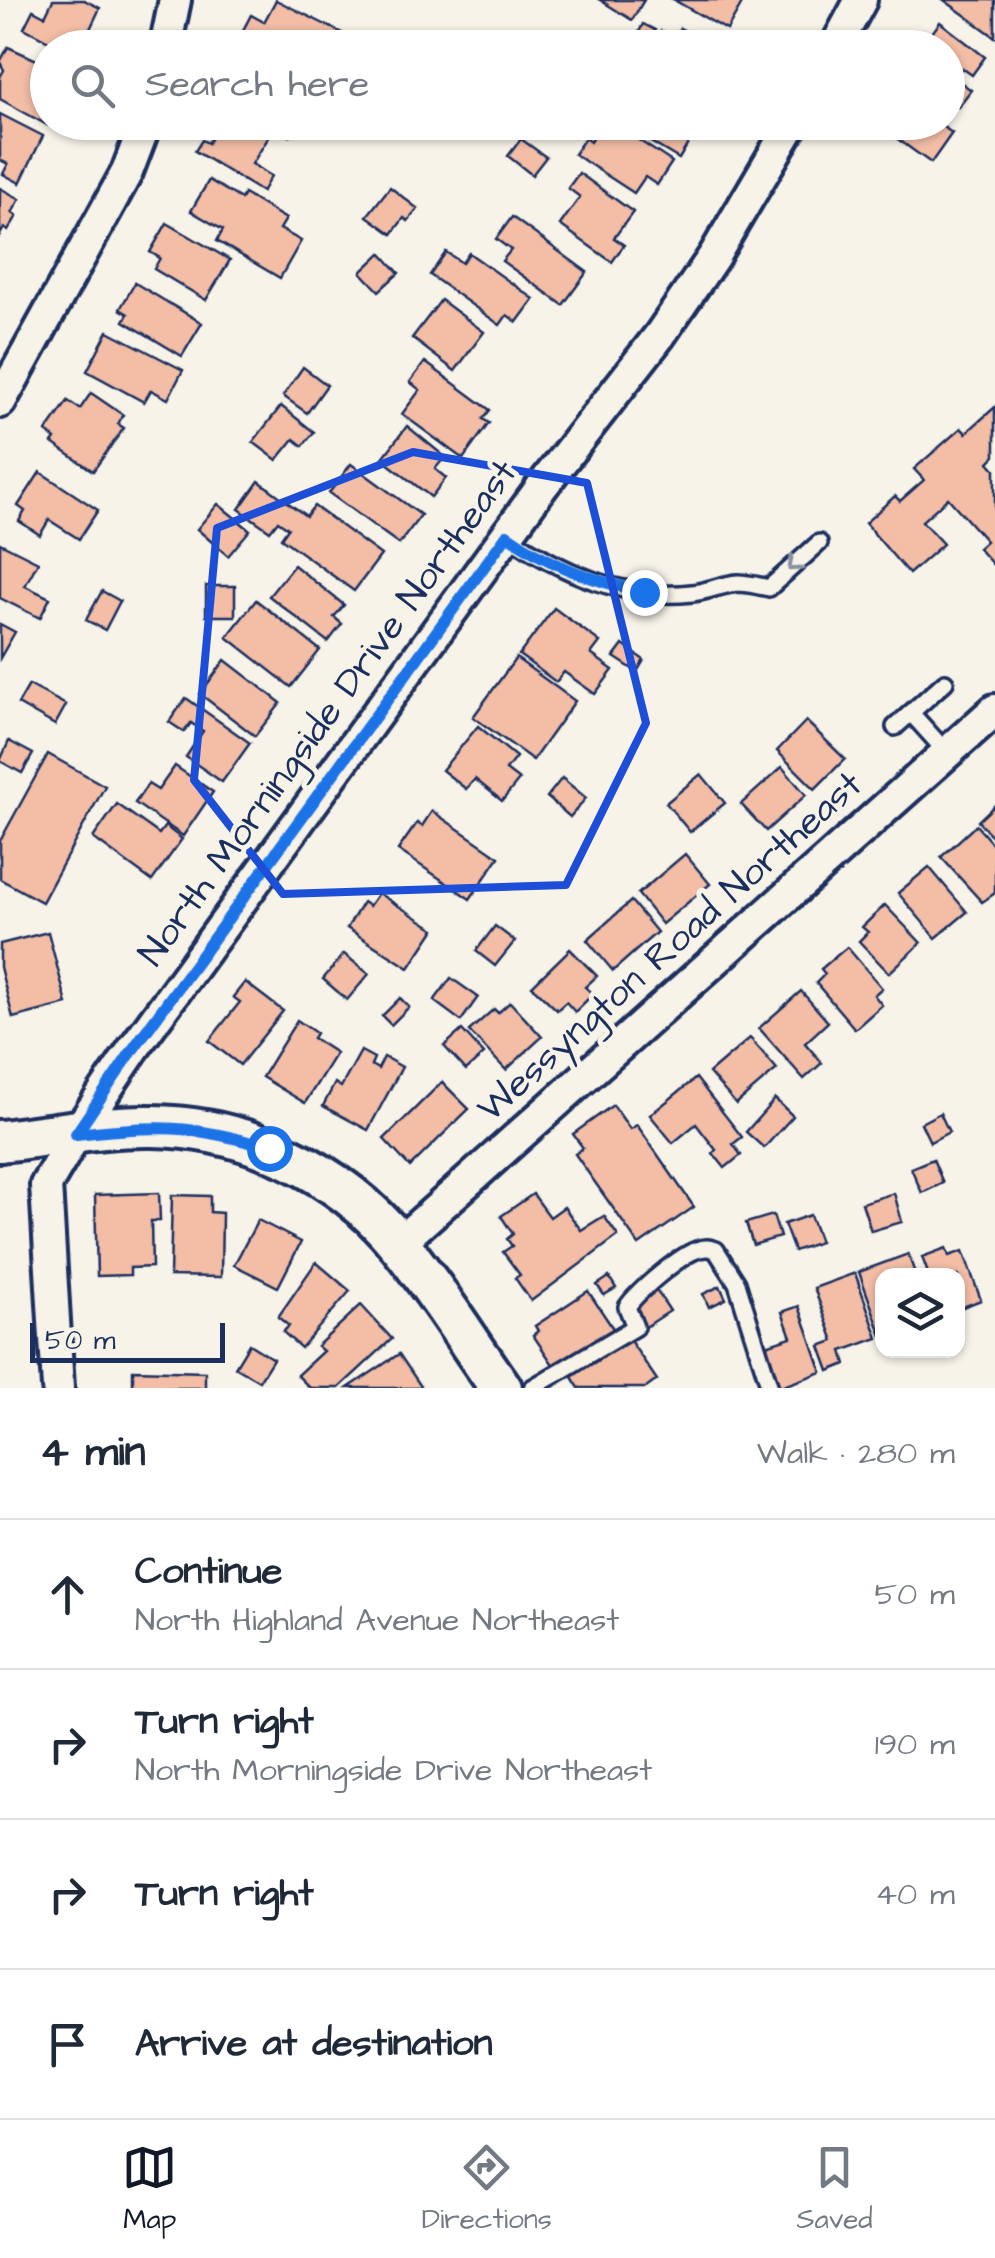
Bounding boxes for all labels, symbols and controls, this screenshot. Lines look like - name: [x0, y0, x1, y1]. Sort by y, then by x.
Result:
- search box: [30, 30, 965, 140]
- icon: search: [65, 58, 120, 113]
- text: Search here: [145, 59, 369, 111]
- street label: North Morningside Drive Northeast: [126, 449, 530, 977]
- one-way arrow: [787, 553, 806, 571]
- route end: [622, 570, 668, 616]
- street label: Wessyngton Road Northeast: [466, 760, 875, 1135]
- route start: [247, 1126, 293, 1172]
- map controls: [875, 1268, 965, 1358]
- button: layers: [875, 1268, 965, 1358]
- scale bar: [30, 1318, 225, 1362]
- text: 50 m: [45, 1321, 116, 1360]
- text: 4 min: [40, 1424, 145, 1482]
- text: Walk · 280 m: [757, 1431, 955, 1476]
- text: Continue: [135, 1546, 282, 1598]
- icon: ahead: [40, 1567, 95, 1622]
- text: 50 m: [874, 1572, 955, 1617]
- text: North Highland Avenue Northeast: [135, 1598, 619, 1643]
- text: Turn right: [135, 1696, 314, 1748]
- icon: right: [40, 1717, 95, 1772]
- text: 190 m: [875, 1722, 955, 1767]
- text: North Morningside Drive Northeast: [135, 1748, 652, 1793]
- icon: right: [40, 1867, 95, 1922]
- text: Turn right: [135, 1868, 314, 1920]
- text: 40 m: [875, 1872, 955, 1917]
- icon: arrive: [40, 2017, 95, 2072]
- text: Arrive at destination: [135, 2018, 492, 2070]
- tab: Map: [122, 2140, 177, 2239]
- tab: Directions: [422, 2140, 552, 2239]
- tab: Saved: [796, 2140, 873, 2239]

